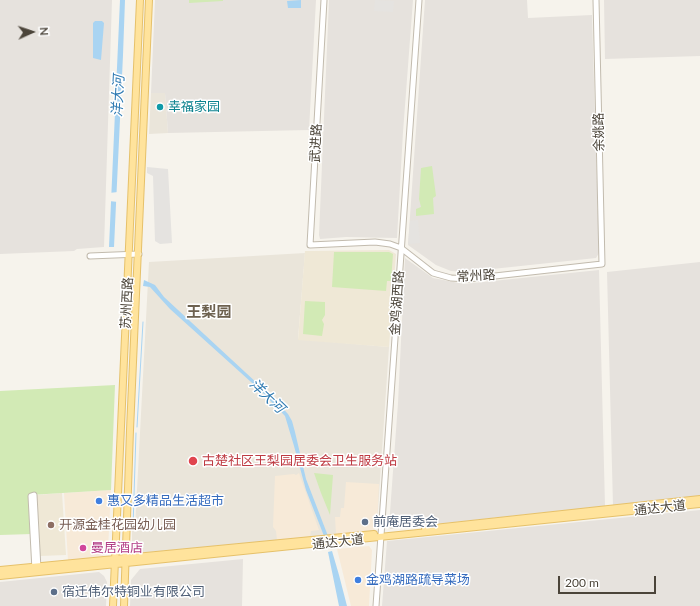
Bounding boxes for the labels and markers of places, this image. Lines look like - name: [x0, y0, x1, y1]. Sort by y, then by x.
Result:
- place label: 幸福家园: [168, 99, 220, 115]
- marker: 幸福家园: [155, 102, 165, 112]
- place label: 古楚社区王梨园居委会卫生服务站: [202, 453, 397, 469]
- marker: 古楚社区王梨园居委会卫生服务站: [187, 455, 199, 467]
- place label: 惠又多精品生活超市: [107, 493, 224, 509]
- marker: 惠又多精品生活超市: [94, 496, 104, 506]
- place label: 前庵居委会: [373, 514, 438, 530]
- place label: 开源金桂花园幼儿园: [59, 517, 176, 533]
- marker: 前庵居委会: [360, 517, 370, 527]
- marker: 开源金桂花园幼儿园: [46, 520, 56, 530]
- place label: 曼居酒店: [91, 540, 143, 556]
- marker: 曼居酒店: [78, 543, 88, 553]
- place label: 金鸡湖路疏导菜场: [366, 572, 470, 588]
- marker: 金鸡湖路疏导菜场: [353, 575, 363, 585]
- place label: 宿迁伟尔特铜业有限公司: [62, 584, 205, 600]
- marker: 宿迁伟尔特铜业有限公司: [49, 587, 59, 597]

